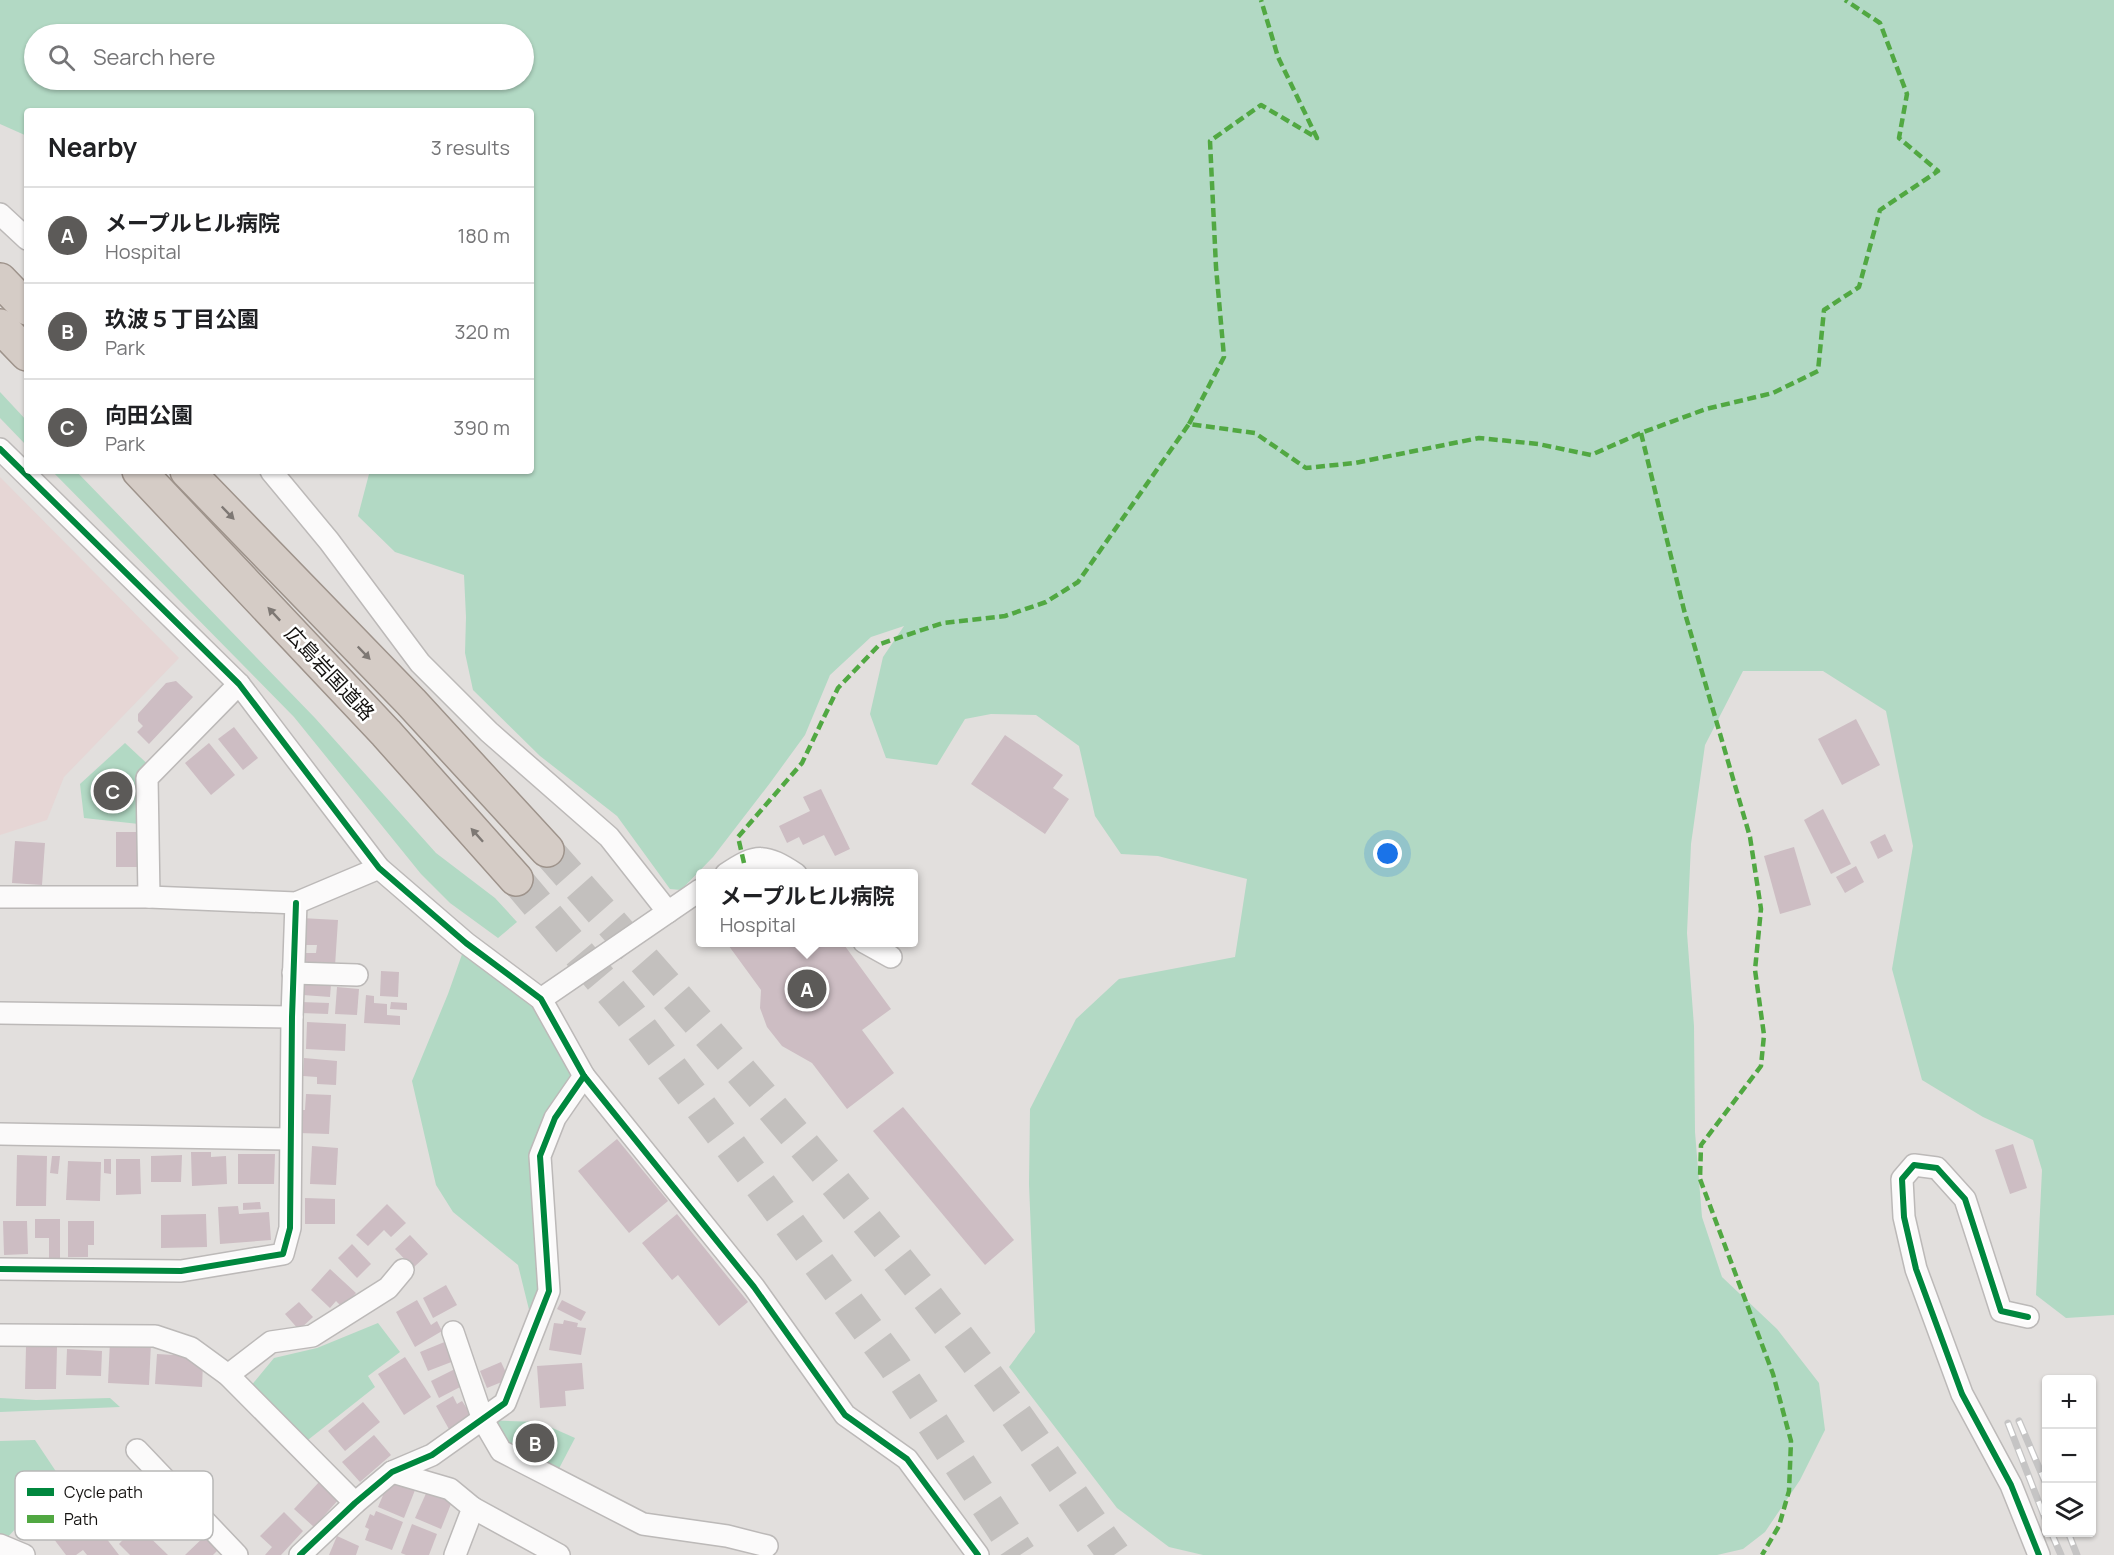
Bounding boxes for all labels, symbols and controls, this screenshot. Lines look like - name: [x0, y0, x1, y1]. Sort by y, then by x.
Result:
- search box: [24, 24, 534, 90]
- icon: search: [45, 41, 78, 74]
- text: Search here: [93, 42, 215, 72]
- text: Nearby: [48, 129, 137, 165]
- text: 3 results: [431, 134, 510, 161]
- text: メープルヒル病院: [105, 208, 280, 238]
- text: A: [61, 222, 74, 249]
- text: 180 m: [457, 222, 510, 249]
- text: Hospital: [105, 238, 181, 265]
- text: 玖波５丁目公園: [105, 304, 259, 334]
- text: B: [61, 318, 74, 345]
- text: 320 m: [454, 318, 510, 345]
- text: Park: [105, 334, 145, 361]
- text: 向田公園: [105, 400, 193, 430]
- text: C: [60, 414, 75, 441]
- text: 390 m: [453, 414, 510, 441]
- text: Park: [105, 430, 145, 457]
- one-way arrow: [221, 505, 235, 520]
- one-way arrow: [268, 608, 282, 622]
- street label: 広島岩国道路: [279, 620, 381, 726]
- one-way arrow: [356, 646, 370, 660]
- pin: C: [94, 768, 132, 814]
- one-way arrow: [470, 828, 484, 843]
- your location: [1373, 839, 1402, 868]
- popup: [696, 869, 918, 947]
- text: メープルヒル病院: [720, 881, 894, 911]
- text: Hospital: [720, 911, 796, 938]
- pin: A: [788, 966, 826, 1012]
- map controls: [2042, 1375, 2096, 1537]
- button: +: [2042, 1375, 2096, 1429]
- pin: B: [516, 1420, 554, 1466]
- button: −: [2042, 1429, 2096, 1483]
- legend: [15, 1471, 213, 1540]
- text: Cycle path: [64, 1481, 143, 1503]
- button: layers: [2042, 1483, 2096, 1537]
- text: Path: [64, 1508, 98, 1530]

